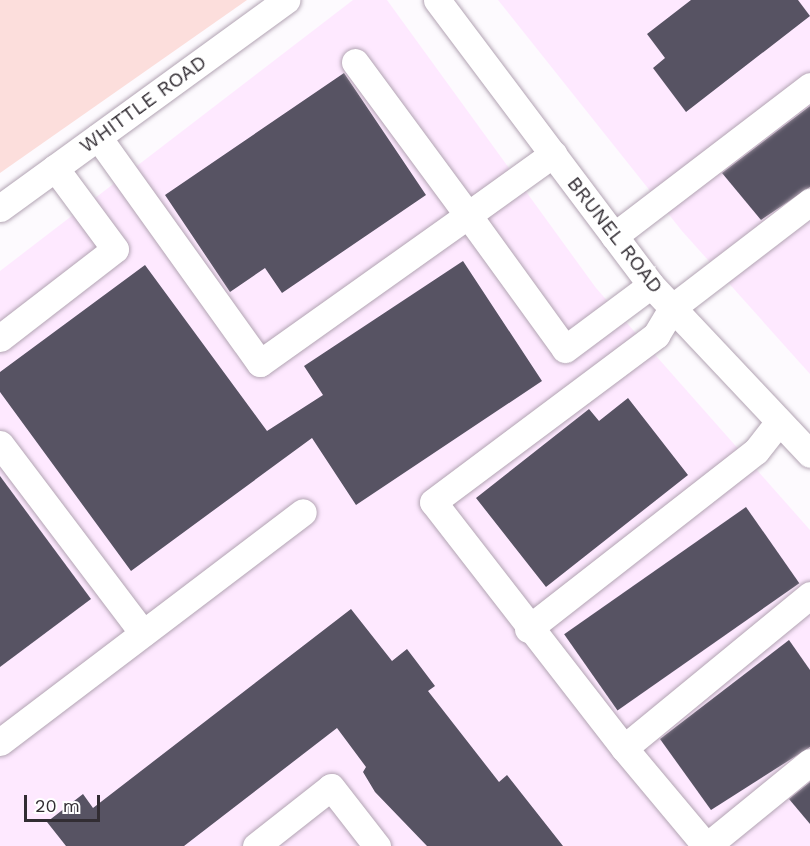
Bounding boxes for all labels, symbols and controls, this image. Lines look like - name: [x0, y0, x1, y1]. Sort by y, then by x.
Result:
- street label: WHITTLE ROAD: [75, 50, 211, 158]
- street label: BRUNEL ROAD: [562, 172, 668, 298]
- scale bar: [27, 783, 104, 821]
- text: 20 m: [35, 795, 80, 816]

